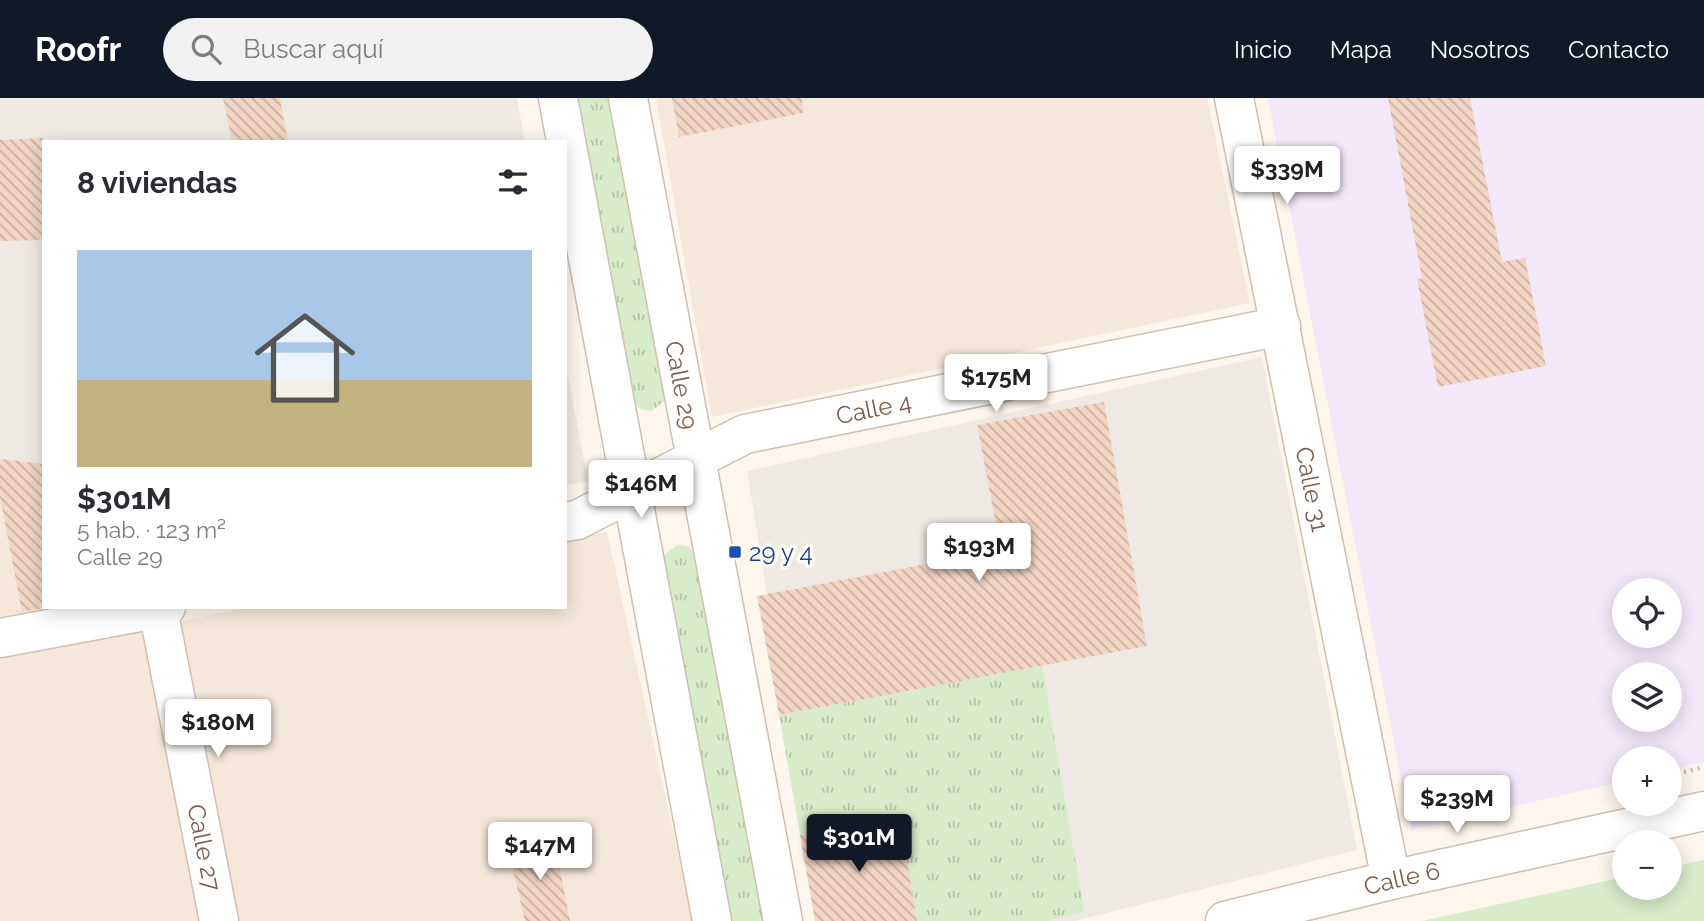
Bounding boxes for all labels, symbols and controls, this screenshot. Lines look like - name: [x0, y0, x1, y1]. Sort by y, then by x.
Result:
- search box: [163, 18, 653, 81]
- text: Roofr: [35, 30, 121, 69]
- icon: search: [187, 30, 225, 68]
- text: Buscar aquí: [243, 34, 383, 64]
- text: Inicio: [1234, 35, 1292, 64]
- text: Mapa: [1330, 35, 1392, 64]
- text: Nosotros: [1430, 35, 1530, 64]
- text: Contacto: [1568, 35, 1669, 64]
- pin: $339M: [1238, 146, 1336, 206]
- text: $339M: [1250, 155, 1324, 182]
- icon: filters: [494, 163, 532, 201]
- text: 8 viviendas: [77, 165, 237, 200]
- icon: home: [242, 295, 368, 421]
- street label: Calle 29: [660, 338, 705, 432]
- pin: $175M: [947, 354, 1045, 414]
- text: $175M: [960, 363, 1032, 390]
- street label: Calle 4: [833, 386, 914, 430]
- street label: Calle 31: [1290, 444, 1335, 534]
- pin: $146M: [592, 460, 690, 520]
- text: $146M: [605, 469, 677, 496]
- text: $301M: [77, 481, 172, 516]
- text: 5 hab. · 123 m²: [77, 516, 226, 543]
- pin: $193M: [930, 524, 1028, 583]
- text: $193M: [943, 532, 1015, 559]
- place label: 29 y 4: [749, 538, 813, 567]
- text: Calle 29: [77, 543, 163, 570]
- marker: 29 y 4: [727, 544, 743, 560]
- map controls: [1612, 578, 1682, 900]
- button: locate: [1612, 578, 1682, 648]
- button: layers: [1612, 662, 1682, 732]
- pin: $180M: [169, 700, 267, 759]
- text: $180M: [181, 708, 255, 735]
- button: +: [1612, 746, 1682, 816]
- pin: $239M: [1408, 776, 1506, 835]
- text: $239M: [1420, 784, 1494, 811]
- street label: Calle 27: [182, 801, 227, 894]
- pin: $301M: [810, 814, 908, 874]
- pin: $147M: [491, 822, 589, 882]
- text: $301M: [823, 823, 895, 850]
- button: −: [1612, 830, 1682, 900]
- text: $147M: [504, 831, 576, 858]
- street label: Calle 6: [1361, 855, 1443, 901]

